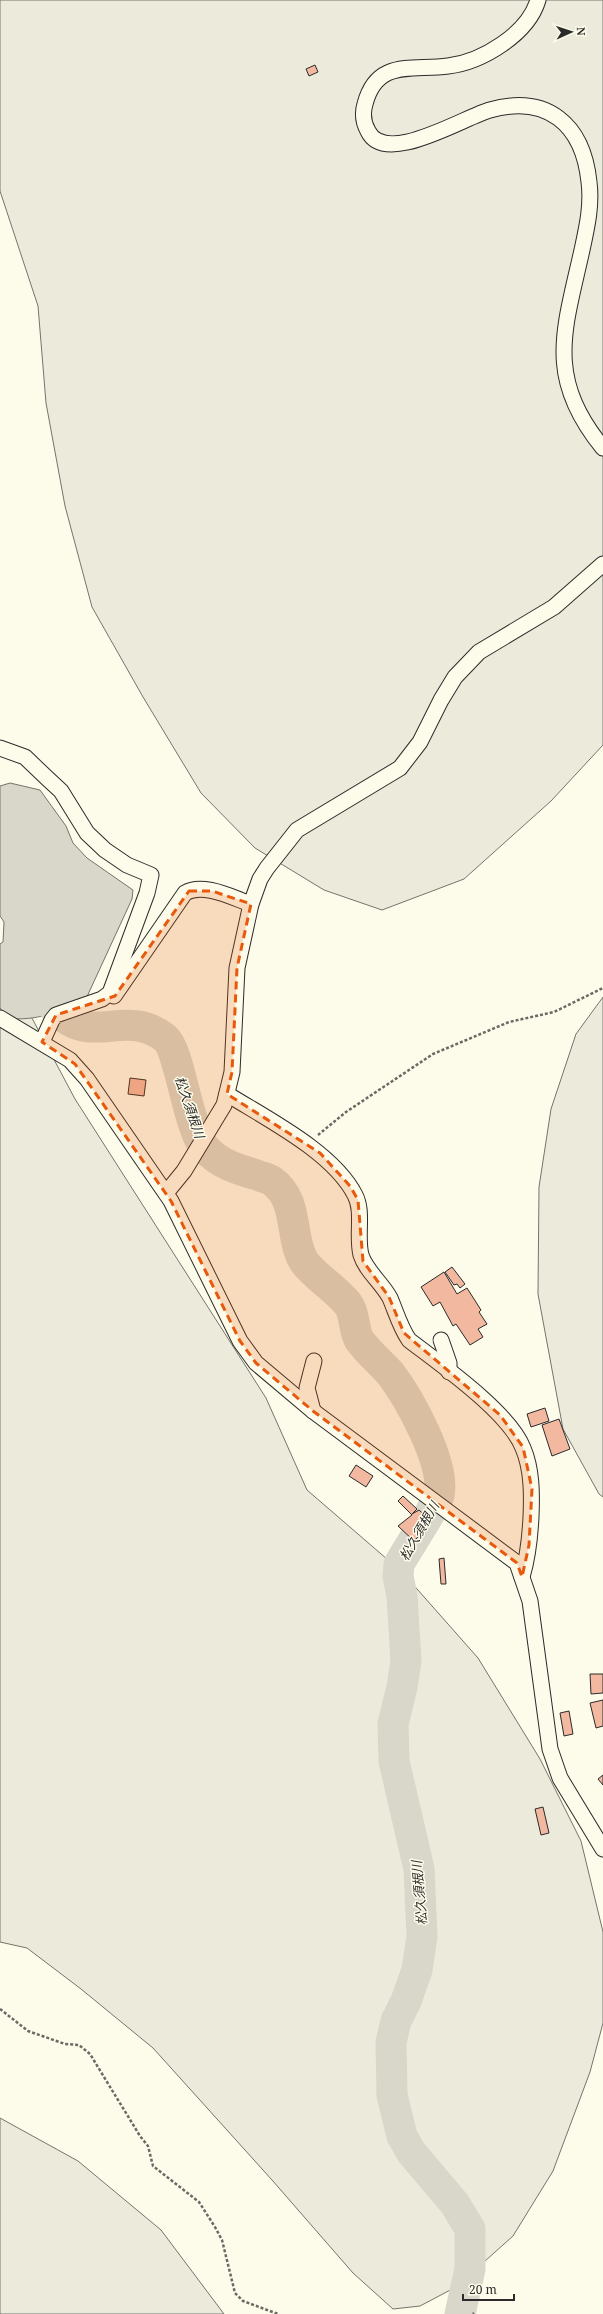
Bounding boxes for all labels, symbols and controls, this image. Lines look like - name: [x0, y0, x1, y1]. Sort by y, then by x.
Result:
- north arrow: [551, 12, 591, 52]
- text: N: [574, 27, 589, 37]
- water label: 松久須根川: [171, 1073, 210, 1143]
- water label: 松久須根川: [395, 1497, 444, 1564]
- water label: 松久須根川: [407, 1858, 431, 1926]
- scale bar: [463, 2276, 514, 2302]
- text: 20 m: [469, 2281, 497, 2298]

